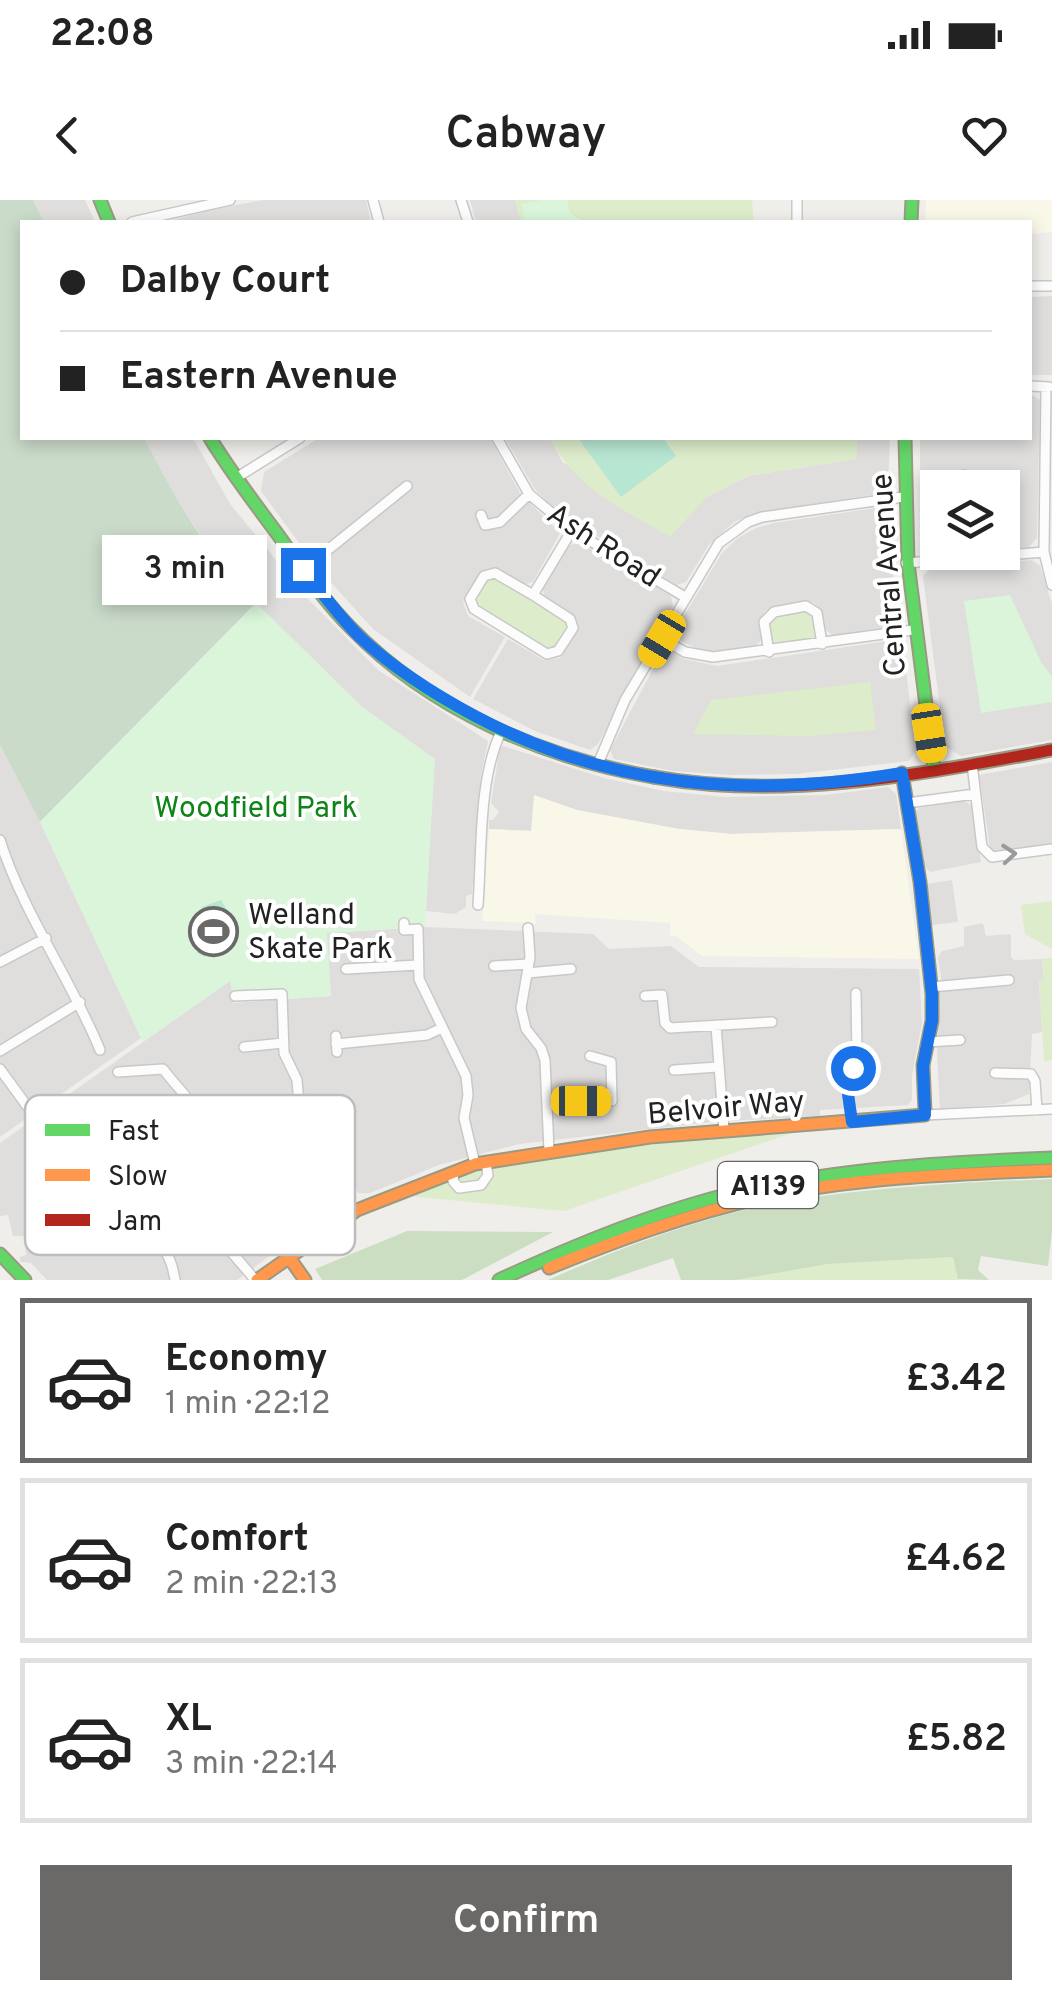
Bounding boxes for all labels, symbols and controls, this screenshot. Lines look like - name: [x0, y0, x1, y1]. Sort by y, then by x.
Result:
- text: 22:08: [50, 11, 155, 60]
- text: Cabway: [446, 107, 606, 164]
- icon: back: [40, 108, 95, 163]
- icon: heart: [957, 108, 1012, 163]
- text: Dalby Court: [120, 258, 330, 307]
- text: Eastern Avenue: [120, 354, 398, 403]
- map controls: [920, 470, 1020, 570]
- button: layers: [920, 470, 1020, 570]
- street label: Central Avenue: [865, 472, 916, 678]
- street label: Ash Road: [539, 497, 666, 597]
- callout: 3 min: [103, 535, 268, 605]
- route end: [281, 548, 326, 593]
- text: 3 min: [143, 550, 226, 590]
- car: [634, 606, 690, 672]
- car: [909, 701, 949, 765]
- park label: Woodfield Park: [154, 791, 358, 828]
- one-way arrow: [1001, 844, 1017, 866]
- place label: Welland Skate Park: [248, 898, 393, 969]
- sports icon: Welland Skate Park: [187, 905, 239, 957]
- route start: [831, 1046, 876, 1091]
- street label: Belvoir Way: [646, 1084, 806, 1135]
- car: [551, 1086, 611, 1116]
- legend: [25, 1095, 355, 1255]
- text: Fast: [108, 1115, 160, 1151]
- text: Slow: [108, 1160, 167, 1196]
- road number: A1139: [718, 1162, 818, 1208]
- text: Jam: [108, 1205, 162, 1241]
- icon: car: [45, 1336, 135, 1426]
- text: Economy: [165, 1336, 327, 1385]
- text: £3.42: [906, 1356, 1007, 1405]
- text: 1 min · 22:12: [165, 1385, 331, 1425]
- icon: car: [45, 1516, 135, 1606]
- text: Comfort: [165, 1516, 309, 1565]
- text: £4.62: [905, 1536, 1007, 1585]
- text: 2 min · 22:13: [165, 1565, 338, 1605]
- icon: car: [45, 1696, 135, 1786]
- text: XL: [165, 1696, 212, 1745]
- text: £5.82: [906, 1716, 1007, 1765]
- text: 3 min · 22:14: [165, 1745, 338, 1785]
- button: Confirm: [40, 1865, 1012, 1980]

